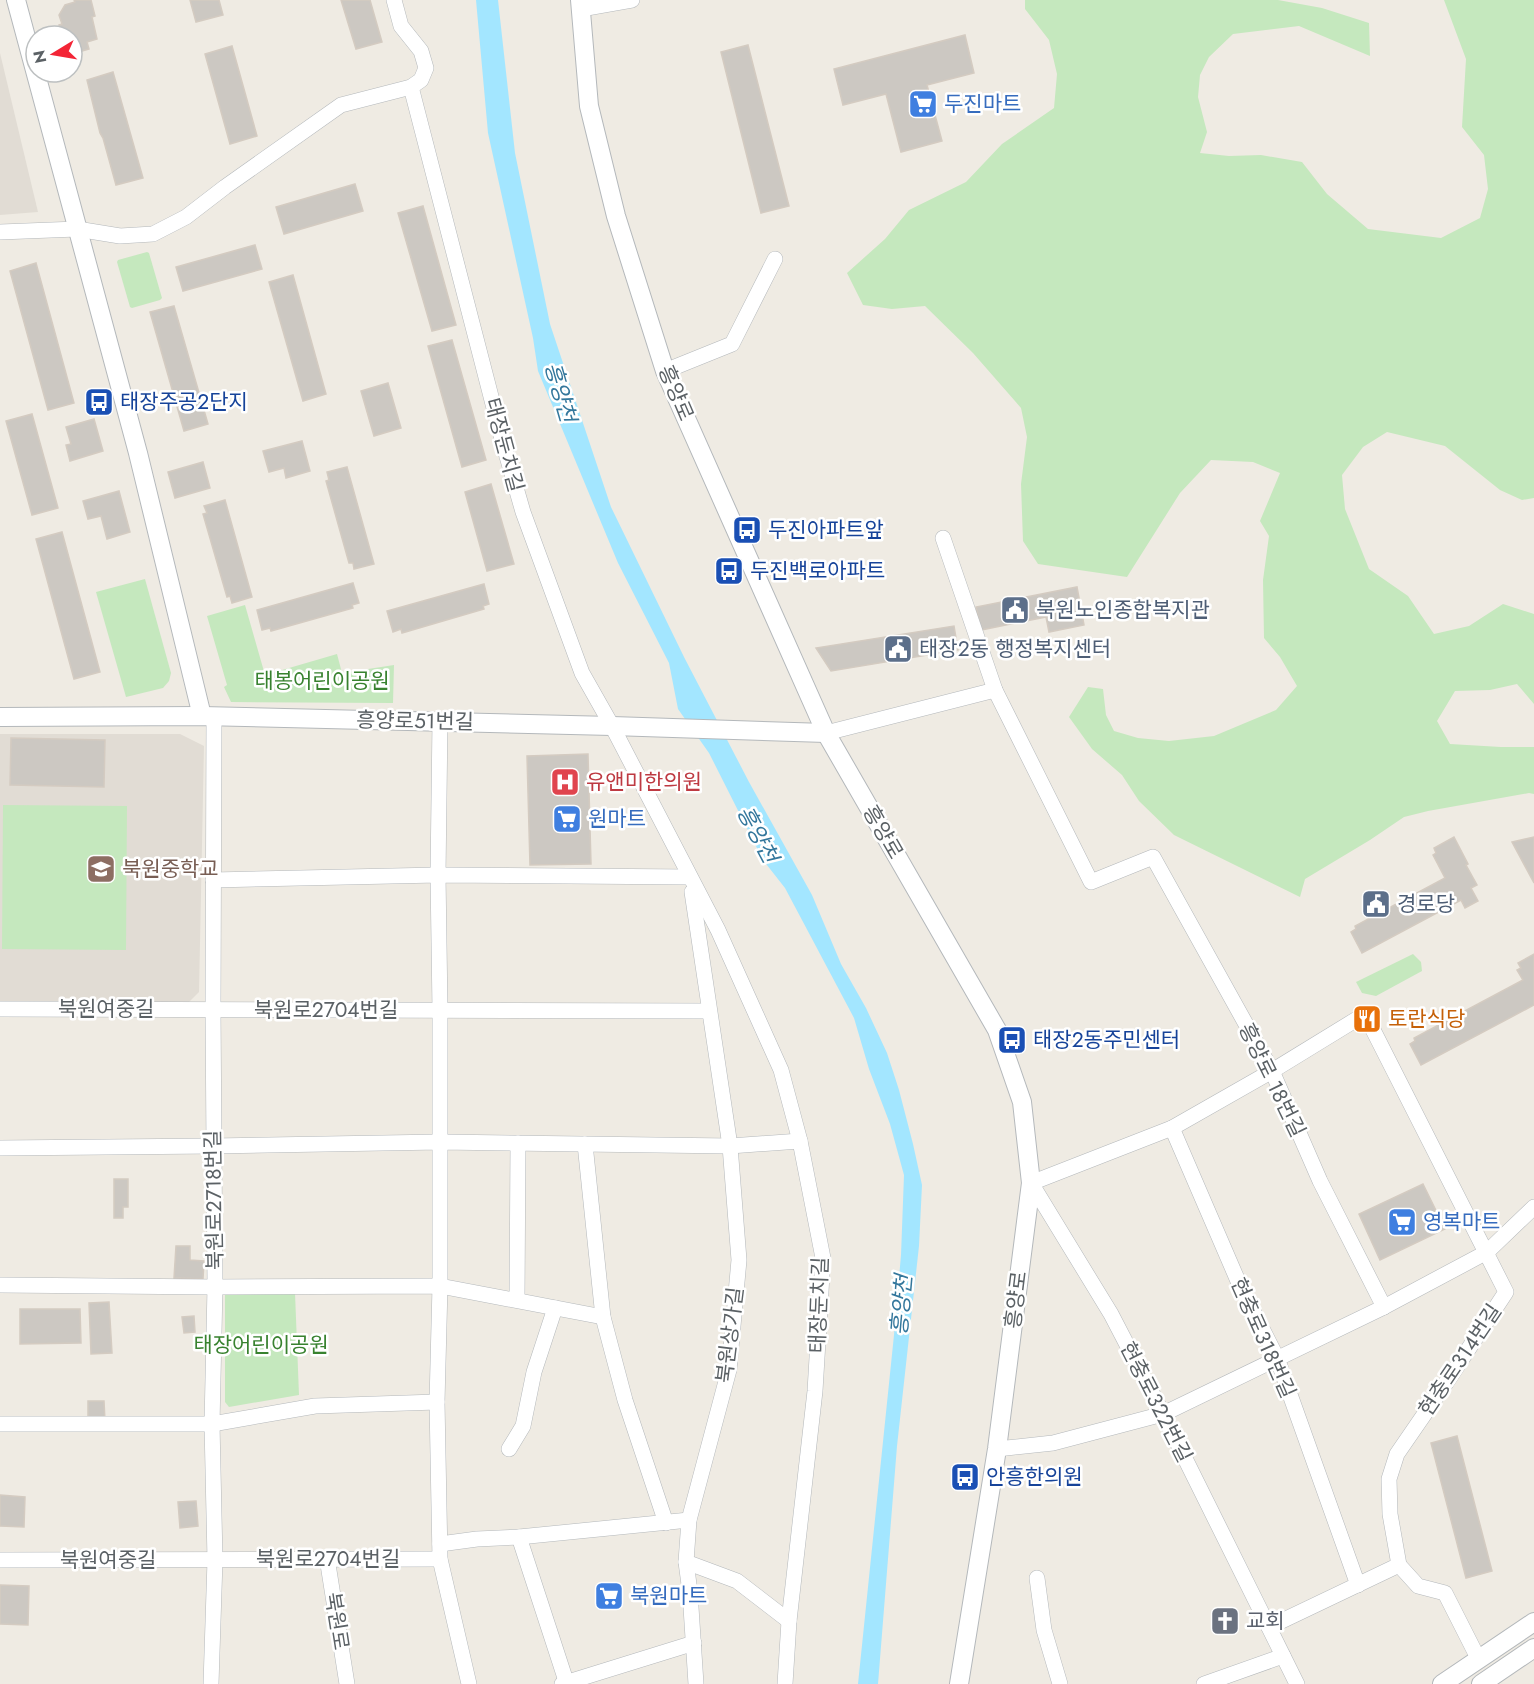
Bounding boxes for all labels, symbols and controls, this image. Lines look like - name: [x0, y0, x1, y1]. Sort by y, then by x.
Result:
- north arrow: [24, 24, 84, 84]
- text: N: [27, 48, 52, 65]
- supermarket icon: 두진마트: [907, 88, 939, 120]
- place label: 두진마트: [944, 89, 1021, 119]
- water label: 흥양천: [537, 358, 586, 428]
- street label: 흥양로: [651, 360, 701, 426]
- bus stop icon: 태장주공2단지: [83, 386, 115, 418]
- place label: 태장주공2단지: [120, 387, 248, 417]
- street label: 태장둔치길: [477, 394, 531, 496]
- bus stop icon: 두진아파트앞: [731, 514, 763, 546]
- place label: 두진아파트앞: [768, 515, 884, 545]
- bus stop icon: 두진백로아파트: [713, 555, 745, 587]
- place label: 두진백로아파트: [750, 556, 885, 586]
- public building icon: 북원노인종합복지관: [999, 594, 1031, 626]
- place label: 북원노인종합복지관: [1036, 595, 1210, 625]
- public building icon: 태장2동 행정복지센터: [882, 633, 914, 665]
- place label: 태장2동 행정복지센터: [919, 634, 1111, 664]
- park label: 태봉어린이공원: [254, 666, 390, 696]
- street label: 흥양로51번길: [356, 705, 474, 737]
- hospital icon: 유앤미한의원: [549, 766, 581, 798]
- place label: 유앤미한의원: [586, 767, 702, 797]
- street label: 흥양로: [856, 799, 910, 865]
- water label: 흥양천: [730, 800, 788, 871]
- supermarket icon: 원마트: [551, 803, 583, 835]
- place label: 원마트: [588, 804, 646, 834]
- school or university icon: 북원중학교: [85, 853, 117, 885]
- place label: 북원중학교: [122, 854, 219, 884]
- public building icon: 경로당: [1360, 888, 1392, 920]
- place label: 경로당: [1397, 889, 1455, 919]
- street label: 북원여중길: [58, 994, 154, 1024]
- street label: 북원로2704번길: [254, 995, 398, 1025]
- restaurant icon: 토란식당: [1351, 1003, 1383, 1035]
- place label: 토란식당: [1388, 1004, 1465, 1034]
- street label: 흥양로 18번길: [1231, 1018, 1313, 1142]
- bus stop icon: 태장2동주민센터: [996, 1024, 1028, 1056]
- place label: 태장2동주민센터: [1033, 1025, 1180, 1055]
- street label: 북원로2718번길: [198, 1129, 230, 1271]
- supermarket icon: 영복마트: [1386, 1206, 1418, 1238]
- place label: 영복마트: [1423, 1207, 1500, 1237]
- street label: 태장둔치길: [802, 1256, 836, 1354]
- street label: 흥양로: [998, 1269, 1034, 1331]
- water label: 흥양천: [882, 1271, 920, 1337]
- street label: 현충로318번길: [1223, 1273, 1303, 1403]
- street label: 북원상가길: [709, 1285, 751, 1385]
- street label: 현충로314번길: [1411, 1298, 1509, 1422]
- park label: 태장어린이공원: [193, 1330, 329, 1360]
- street label: 현충로322번길: [1113, 1336, 1199, 1468]
- bus stop icon: 안흥한의원: [949, 1461, 981, 1493]
- place label: 안흥한의원: [986, 1462, 1083, 1492]
- street label: 북원로2704번길: [256, 1544, 400, 1574]
- street label: 북원여중길: [60, 1545, 156, 1575]
- supermarket icon: 북원마트: [593, 1580, 625, 1612]
- place label: 북원마트: [630, 1581, 707, 1611]
- street label: 북원로: [318, 1590, 356, 1652]
- church icon: 교회: [1209, 1605, 1241, 1637]
- place label: 교회: [1246, 1606, 1285, 1636]

